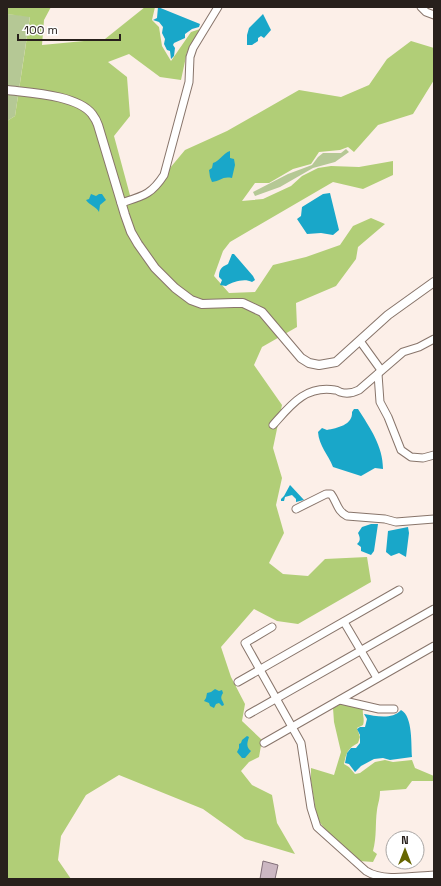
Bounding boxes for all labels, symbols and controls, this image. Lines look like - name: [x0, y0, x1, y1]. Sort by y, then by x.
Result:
- scale bar: [18, 16, 120, 42]
- text: 100 m: [24, 22, 58, 38]
- north arrow: [385, 830, 425, 870]
- text: N: [401, 833, 409, 847]

